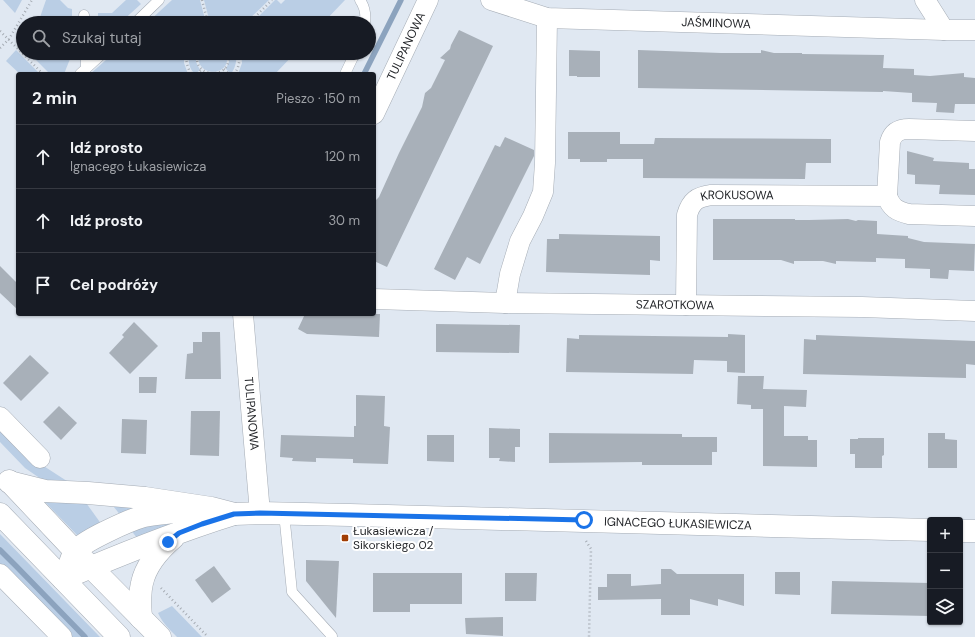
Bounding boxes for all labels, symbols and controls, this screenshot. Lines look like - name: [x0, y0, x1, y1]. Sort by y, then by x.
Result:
- street label: TULIPANOWA: [383, 9, 429, 83]
- street label: JAŚMINOWA: [681, 14, 751, 32]
- search box: [16, 16, 376, 60]
- icon: search: [30, 27, 52, 49]
- text: Szukaj tutaj: [62, 28, 142, 48]
- text: 2 min: [32, 87, 77, 109]
- text: Pieszo · 150 m: [276, 90, 360, 107]
- text: Idź prosto: [70, 138, 143, 158]
- icon: ahead: [32, 146, 54, 168]
- text: 120 m: [325, 148, 360, 165]
- text: Ignacego Łukasiewicza: [70, 158, 206, 175]
- street label: KROKUSOWA: [699, 187, 774, 205]
- icon: ahead: [32, 210, 54, 232]
- text: Idź prosto: [70, 211, 143, 231]
- text: 30 m: [328, 212, 360, 229]
- icon: arrive: [32, 274, 54, 296]
- text: Cel podróży: [70, 275, 158, 295]
- street label: SZAROTKOWA: [636, 296, 714, 313]
- street label: TULIPANOWA: [240, 376, 263, 451]
- route start: [575, 511, 593, 529]
- street label: IGNACEGO ŁUKASIEWICZA: [604, 514, 752, 533]
- map controls: [927, 517, 963, 625]
- button: +: [927, 517, 963, 553]
- place label: Łukasiewicza / Sikorskiego 02: [353, 523, 434, 553]
- route end: [159, 533, 177, 551]
- marker: Łukasiewicza / Sikorskiego 02: [340, 533, 350, 543]
- button: −: [927, 553, 963, 589]
- button: layers: [927, 589, 963, 625]

